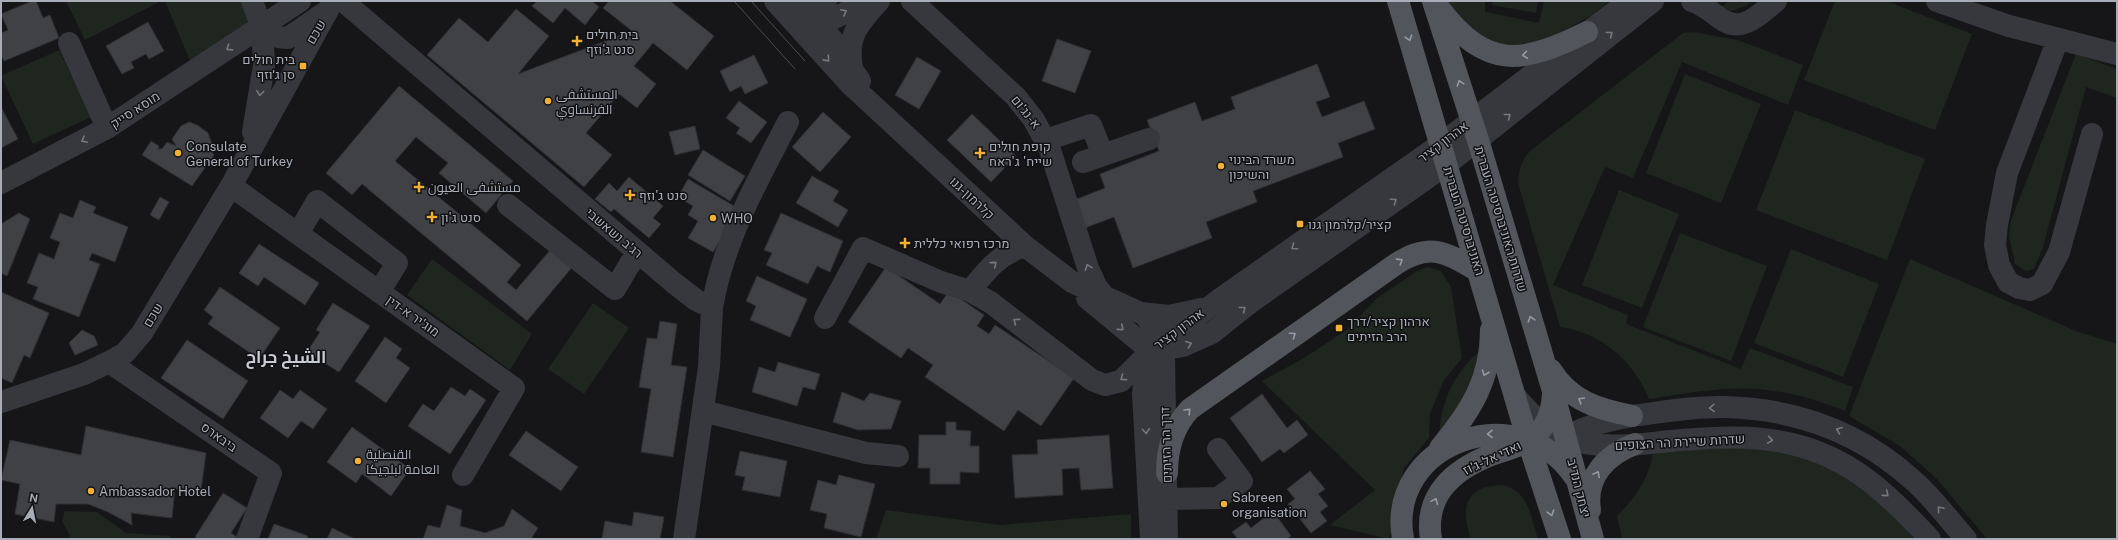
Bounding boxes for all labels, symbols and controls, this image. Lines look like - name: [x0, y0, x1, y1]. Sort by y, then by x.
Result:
- one-way arrow: [840, 9, 848, 17]
- street label: שכם: [303, 17, 329, 47]
- place label: בית חולים סנט ג'וזף: [586, 27, 639, 57]
- one-way arrow: [1605, 32, 1612, 39]
- marker: בית חולים סנט ג'וזף: [571, 35, 583, 47]
- one-way arrow: [1404, 35, 1413, 42]
- one-way arrow: [227, 43, 234, 50]
- one-way arrow: [1522, 50, 1528, 59]
- place label: בית חולים סן ג׳וזף: [242, 52, 295, 82]
- one-way arrow: [822, 55, 829, 62]
- marker: בית חולים סן ג׳וזף: [298, 61, 308, 71]
- one-way arrow: [1456, 80, 1465, 87]
- place label: المستشفى الفرنساوي: [556, 87, 618, 120]
- street label: מוסא סייק: [107, 88, 163, 132]
- one-way arrow: [256, 90, 265, 96]
- street label: א-נג'ום: [1008, 92, 1044, 132]
- marker: المستشفى الفرنساوي: [543, 96, 553, 106]
- one-way arrow: [1504, 113, 1511, 120]
- street label: אהרון קציר: [1415, 118, 1471, 166]
- one-way arrow: [81, 135, 89, 143]
- place label: Consulate General of Turkey: [186, 139, 293, 169]
- place label: קופת חולים שייח' ג'ראח: [989, 139, 1052, 169]
- street label: שדרות האוניברסיטה העברית: [1472, 144, 1530, 294]
- marker: קופת חולים שייח' ג'ראח: [974, 147, 986, 159]
- marker: Consulate General of Turkey: [173, 148, 183, 158]
- place label: משרד הבינוי והשיכון: [1229, 152, 1295, 182]
- marker: משרד הבינוי והשיכון: [1216, 161, 1226, 171]
- street label: האוניברסיטה העברית: [1440, 165, 1488, 277]
- street label: קלרמון-גנו: [947, 174, 997, 222]
- place label: مستشفى العيون: [428, 180, 521, 195]
- marker: مستشفى العيون: [413, 181, 425, 193]
- place label: סנט ג'וזף: [639, 188, 688, 203]
- marker: סנט ג'וזף: [624, 189, 636, 201]
- one-way arrow: [1390, 199, 1397, 206]
- street label: רג'ב נשאשבי: [583, 205, 645, 261]
- place label: סנט ג'ון: [441, 210, 481, 225]
- marker: סנט ג'ון: [426, 211, 438, 223]
- place label: WHO: [721, 211, 753, 226]
- marker: WHO: [708, 213, 718, 223]
- place label: קציר/קלרמון גנו: [1308, 217, 1392, 232]
- marker: קציר/קלרמון גנו: [1295, 219, 1305, 229]
- place label: מרכז רפואי כללית: [914, 236, 1010, 251]
- marker: מרכז רפואי כללית: [899, 237, 911, 249]
- one-way arrow: [1292, 242, 1299, 249]
- one-way arrow: [1396, 258, 1403, 266]
- one-way arrow: [989, 261, 996, 268]
- one-way arrow: [1084, 263, 1092, 270]
- street label: מוג'יר א-דין: [384, 292, 442, 340]
- street label: שכם: [140, 300, 166, 330]
- street label: אהרון קציר: [1151, 305, 1207, 353]
- one-way arrow: [1238, 306, 1245, 313]
- place label: ארהון קציר/דרך הרב הזיתים: [1347, 314, 1430, 344]
- one-way arrow: [1527, 315, 1536, 322]
- one-way arrow: [1013, 319, 1020, 326]
- one-way arrow: [1116, 323, 1124, 330]
- marker: ארהון קציר/דרך הרב הזיתים: [1334, 323, 1344, 333]
- one-way arrow: [1289, 333, 1296, 340]
- one-way arrow: [1185, 340, 1192, 349]
- district label: الشيخ جراح: [246, 347, 326, 369]
- one-way arrow: [1482, 370, 1490, 377]
- one-way arrow: [1120, 373, 1127, 380]
- one-way arrow: [1578, 398, 1586, 405]
- one-way arrow: [1709, 403, 1715, 412]
- street label: דרך הר הזיתים: [1157, 406, 1175, 483]
- one-way arrow: [1183, 408, 1191, 416]
- street label: ביבארס: [198, 419, 240, 455]
- one-way arrow: [1835, 427, 1842, 435]
- one-way arrow: [1141, 428, 1150, 434]
- one-way arrow: [1487, 430, 1493, 439]
- street label: שדרות שיירת הר הצופים: [1614, 431, 1746, 453]
- one-way arrow: [1767, 435, 1773, 444]
- street label: ואדי אל-ג'וז: [1460, 438, 1524, 478]
- place label: القنصلية العامة لبلجيكا: [366, 447, 440, 477]
- marker: القنصلية العامة لبلجيكا: [353, 456, 363, 466]
- street label: יצחק הנדיב: [1564, 457, 1594, 519]
- one-way arrow: [1592, 471, 1599, 478]
- place label: Ambassador Hotel: [99, 484, 211, 499]
- marker: Ambassador Hotel: [86, 486, 96, 496]
- north arrow: [12, 488, 52, 528]
- one-way arrow: [1881, 489, 1888, 496]
- place label: Sabreen organisation: [1232, 490, 1307, 520]
- text: N: [28, 491, 39, 505]
- one-way arrow: [1430, 498, 1438, 505]
- marker: Sabreen organisation: [1219, 499, 1229, 509]
- one-way arrow: [1938, 507, 1945, 514]
- one-way arrow: [1546, 509, 1555, 516]

